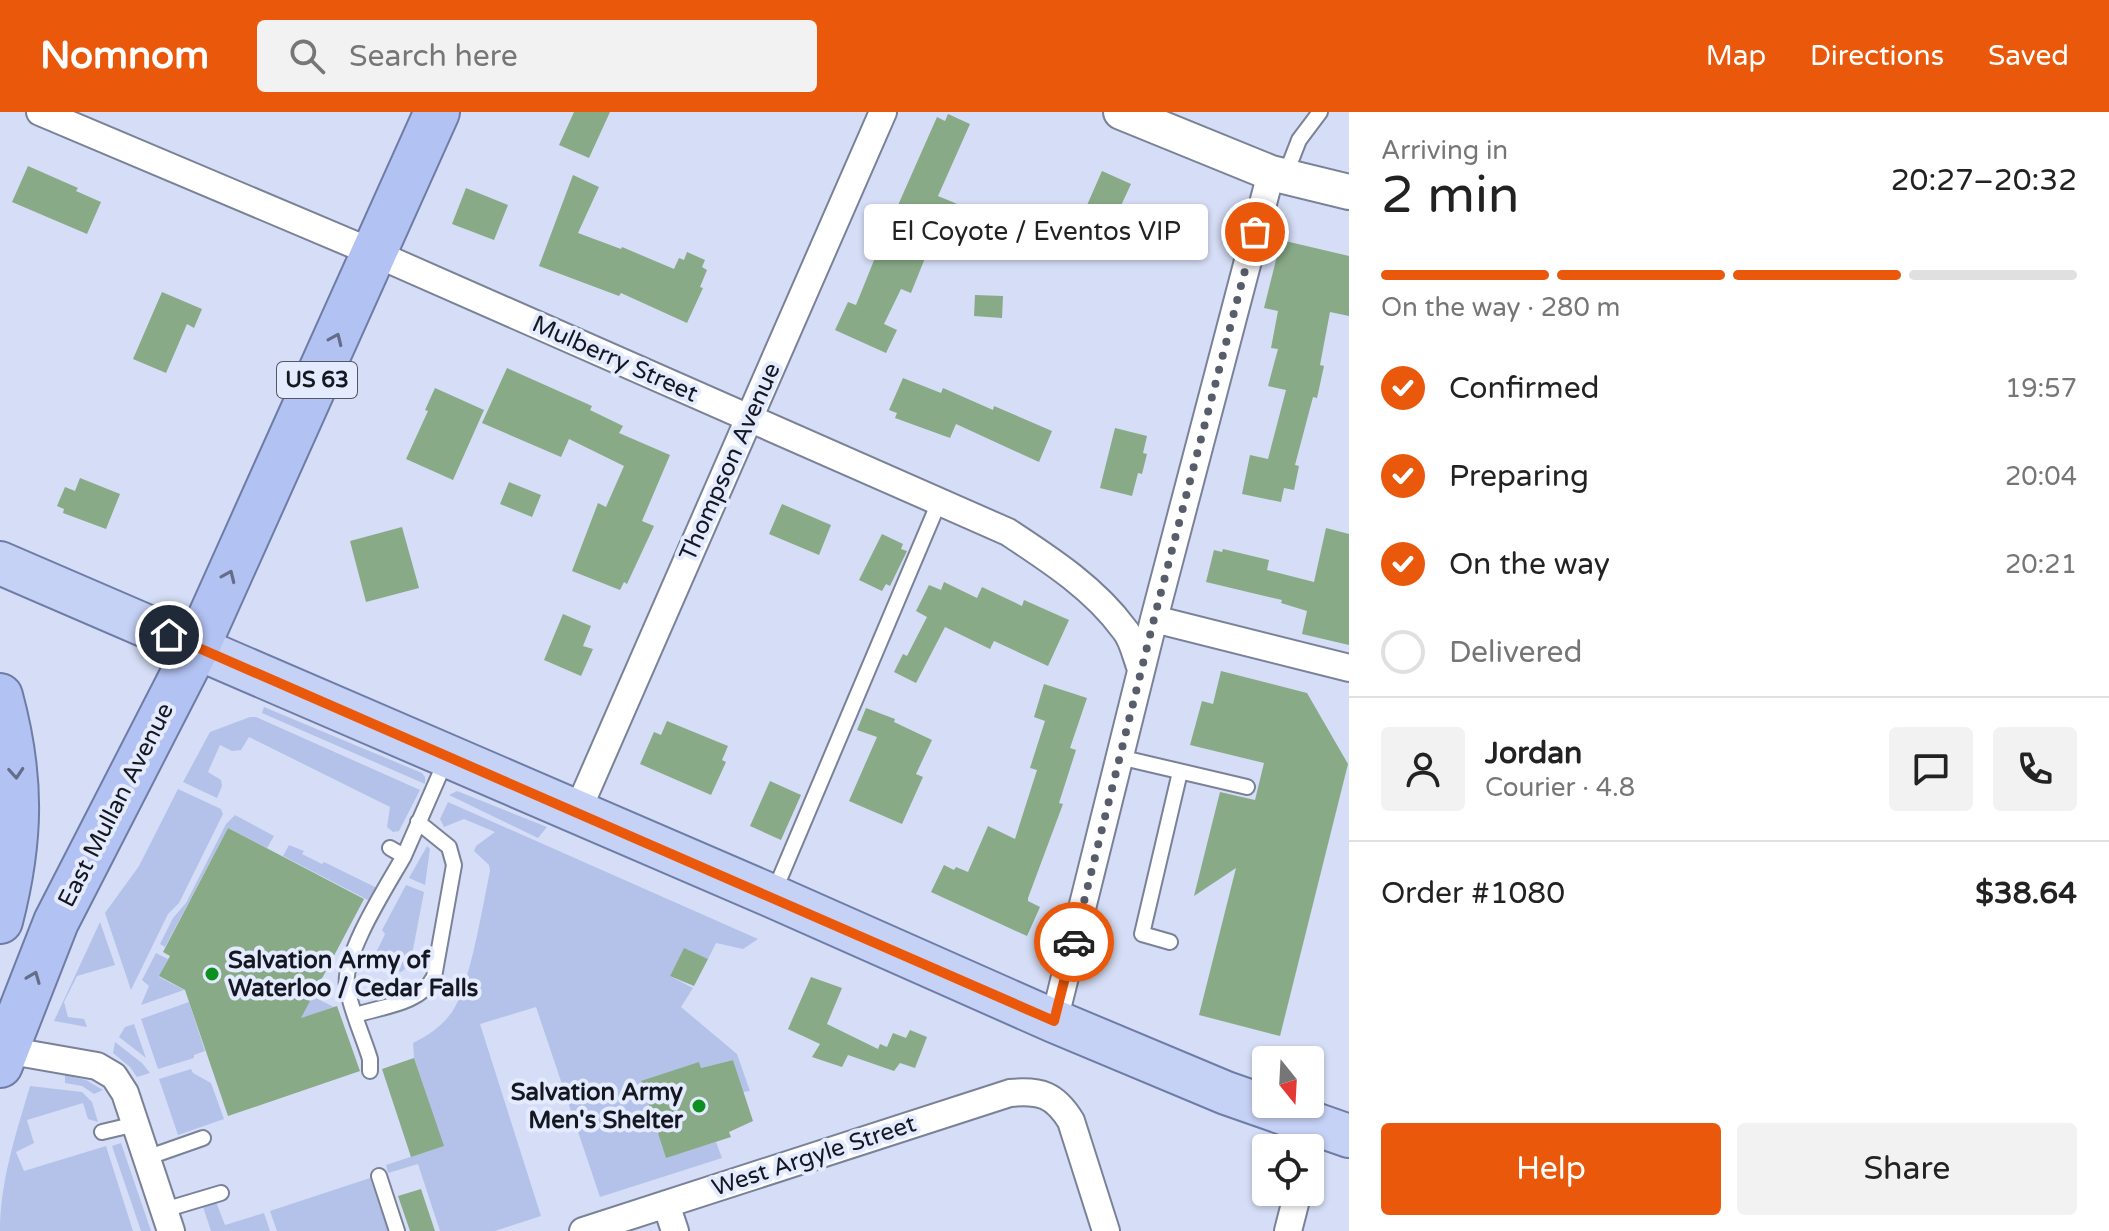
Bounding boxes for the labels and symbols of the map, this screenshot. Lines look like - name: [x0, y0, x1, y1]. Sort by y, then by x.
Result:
- pin: [1221, 198, 1289, 266]
- callout: El Coyote / Eventos VIP: [863, 204, 1207, 260]
- street label: Mulberry Street: [528, 309, 702, 409]
- one-way arrow: [326, 333, 342, 347]
- street label: Thompson Avenue: [673, 358, 787, 566]
- road number: US 63: [277, 362, 357, 398]
- one-way arrow: [220, 570, 236, 584]
- pin: [135, 601, 203, 669]
- street label: East Mullan Avenue: [52, 698, 180, 912]
- one-way arrow: [7, 766, 24, 779]
- courier: [1034, 902, 1114, 982]
- place label: Salvation Army of Waterloo / Cedar Falls: [228, 946, 478, 1003]
- marker: Salvation Army of Waterloo / Cedar Falls: [203, 965, 221, 983]
- one-way arrow: [24, 971, 41, 985]
- north arrow: [1252, 1046, 1324, 1118]
- place label: Salvation Army Men's Shelter: [511, 1078, 684, 1135]
- marker: Salvation Army Men's Shelter: [690, 1097, 708, 1115]
- street label: West Argyle Street: [708, 1109, 920, 1203]

